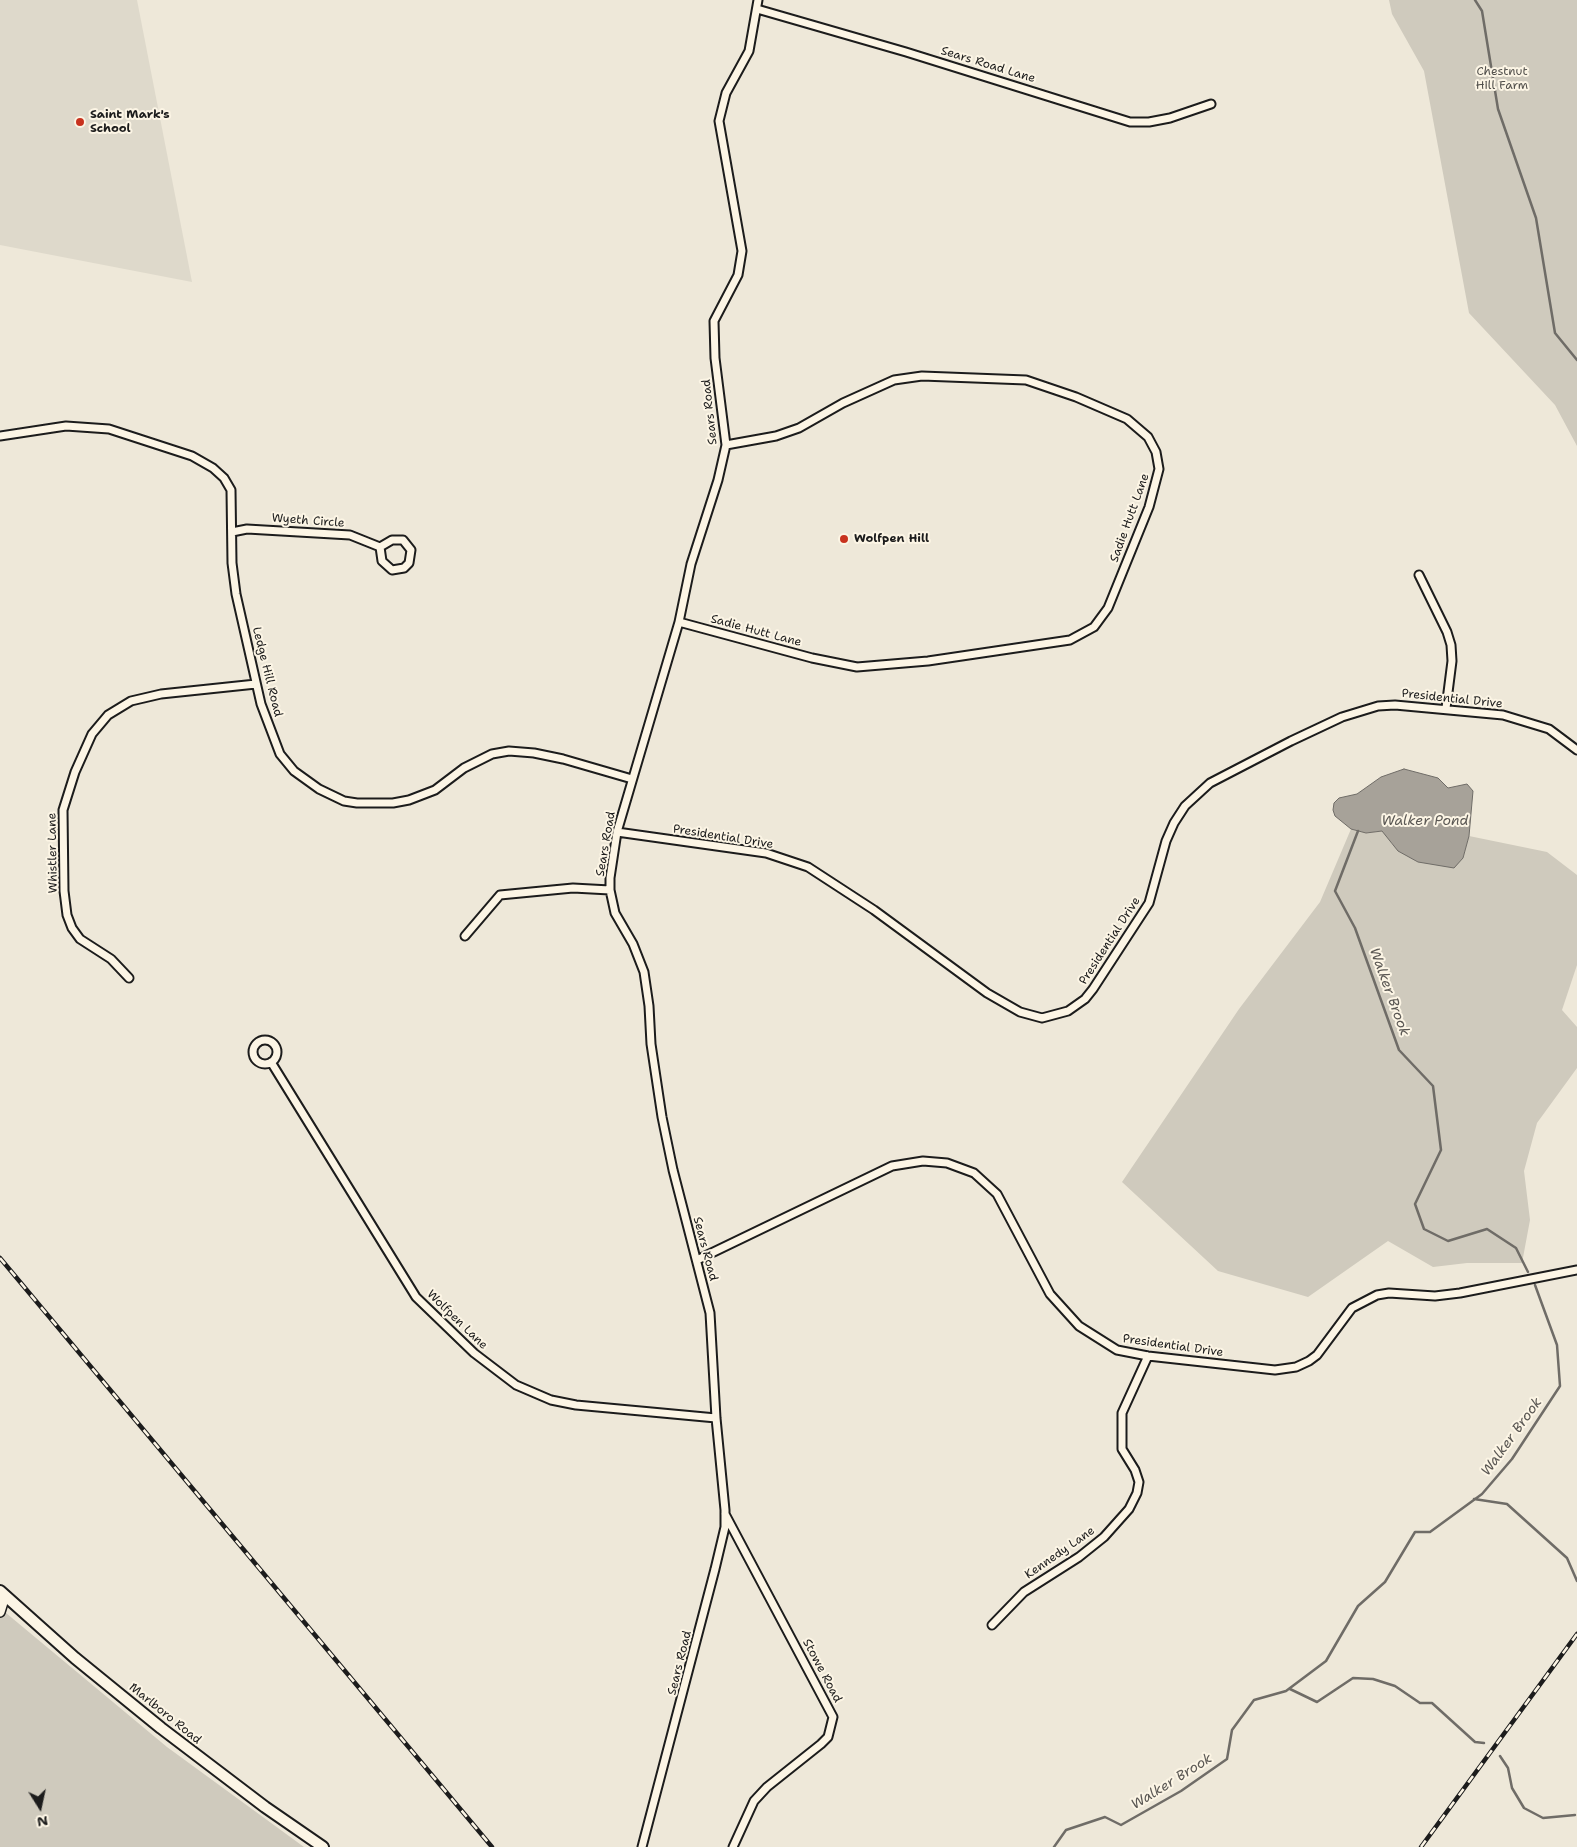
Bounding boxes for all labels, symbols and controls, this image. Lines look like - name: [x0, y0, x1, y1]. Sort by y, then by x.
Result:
- street label: Sears Road Lane: [939, 44, 1037, 86]
- park label: Chestnut Hill Farm: [1476, 65, 1528, 93]
- place label: Saint Mark's School: [90, 108, 169, 136]
- marker: Saint Mark's School: [74, 116, 86, 128]
- street label: Sears Road: [699, 379, 721, 445]
- street label: Sadie Hutt Lane: [1107, 472, 1153, 564]
- street label: Wyeth Circle: [271, 511, 345, 531]
- place label: Wolfpen Hill: [854, 532, 929, 546]
- marker: Wolfpen Hill: [838, 533, 850, 545]
- street label: Sadie Hutt Lane: [709, 612, 803, 650]
- street label: Ledge Hill Road: [249, 626, 285, 718]
- street label: Presidential Drive: [1401, 687, 1503, 711]
- street label: Sears Road: [593, 810, 619, 878]
- street label: Whistler Lane: [45, 813, 61, 893]
- water label: Walker Pond: [1382, 813, 1468, 829]
- street label: Presidential Drive: [672, 822, 774, 852]
- street label: Presidential Drive: [1076, 895, 1144, 987]
- water label: Walker Brook: [1365, 946, 1413, 1038]
- street label: Sears Road: [690, 1215, 720, 1283]
- street label: Wolfpen Lane: [424, 1287, 490, 1353]
- street label: Presidential Drive: [1122, 1332, 1224, 1360]
- water label: Walker Brook: [1478, 1395, 1546, 1479]
- street label: Kennedy Lane: [1022, 1524, 1098, 1582]
- street label: Sears Road: [665, 1629, 695, 1697]
- street label: Stowe Road: [799, 1637, 845, 1705]
- street label: Marlboro Road: [126, 1681, 204, 1747]
- water label: Walker Brook: [1128, 1750, 1216, 1814]
- north arrow: [15, 1782, 65, 1832]
- text: N: [36, 1812, 50, 1832]

